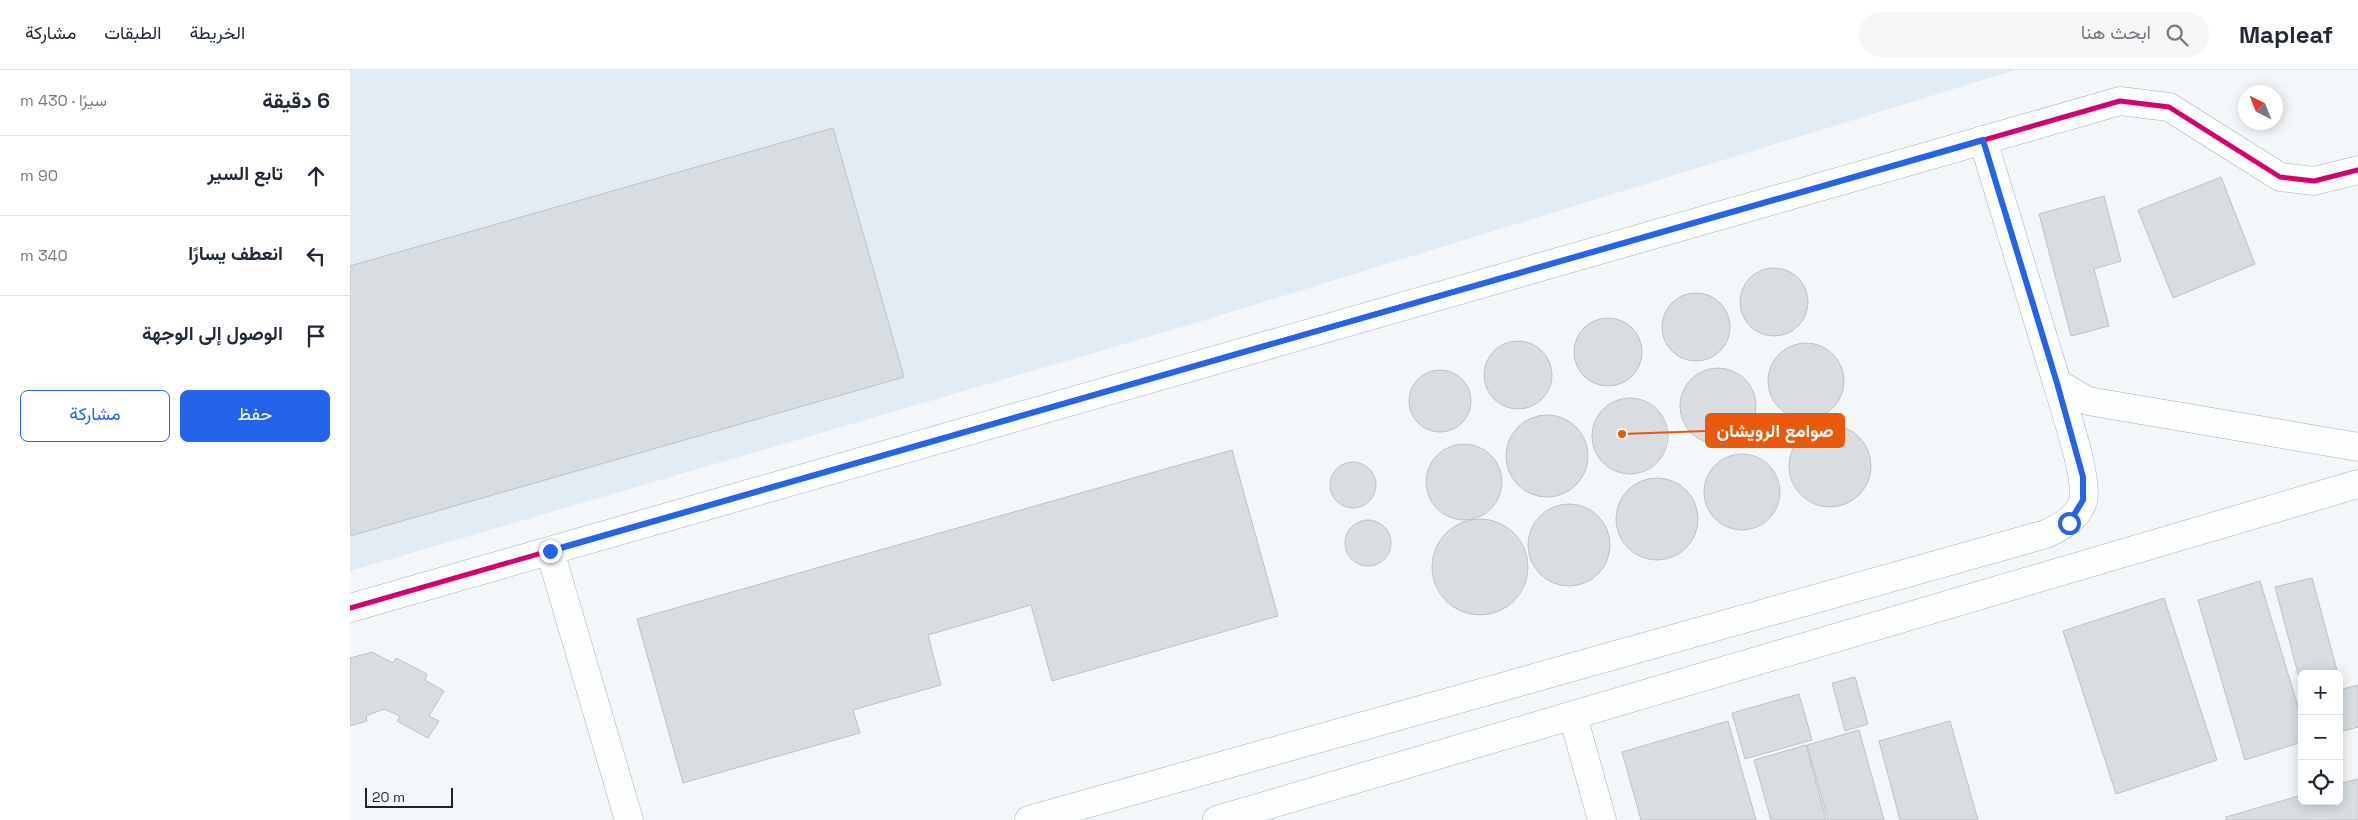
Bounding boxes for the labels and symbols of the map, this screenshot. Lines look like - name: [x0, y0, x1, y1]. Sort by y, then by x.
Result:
- north arrow: [2238, 85, 2283, 130]
- callout: صوامع الرويشان: [1706, 414, 1844, 447]
- text: صوامع الرويشان: [1716, 419, 1834, 443]
- route start: [2058, 512, 2081, 535]
- route end: [539, 540, 562, 563]
- scale bar: [365, 785, 452, 808]

